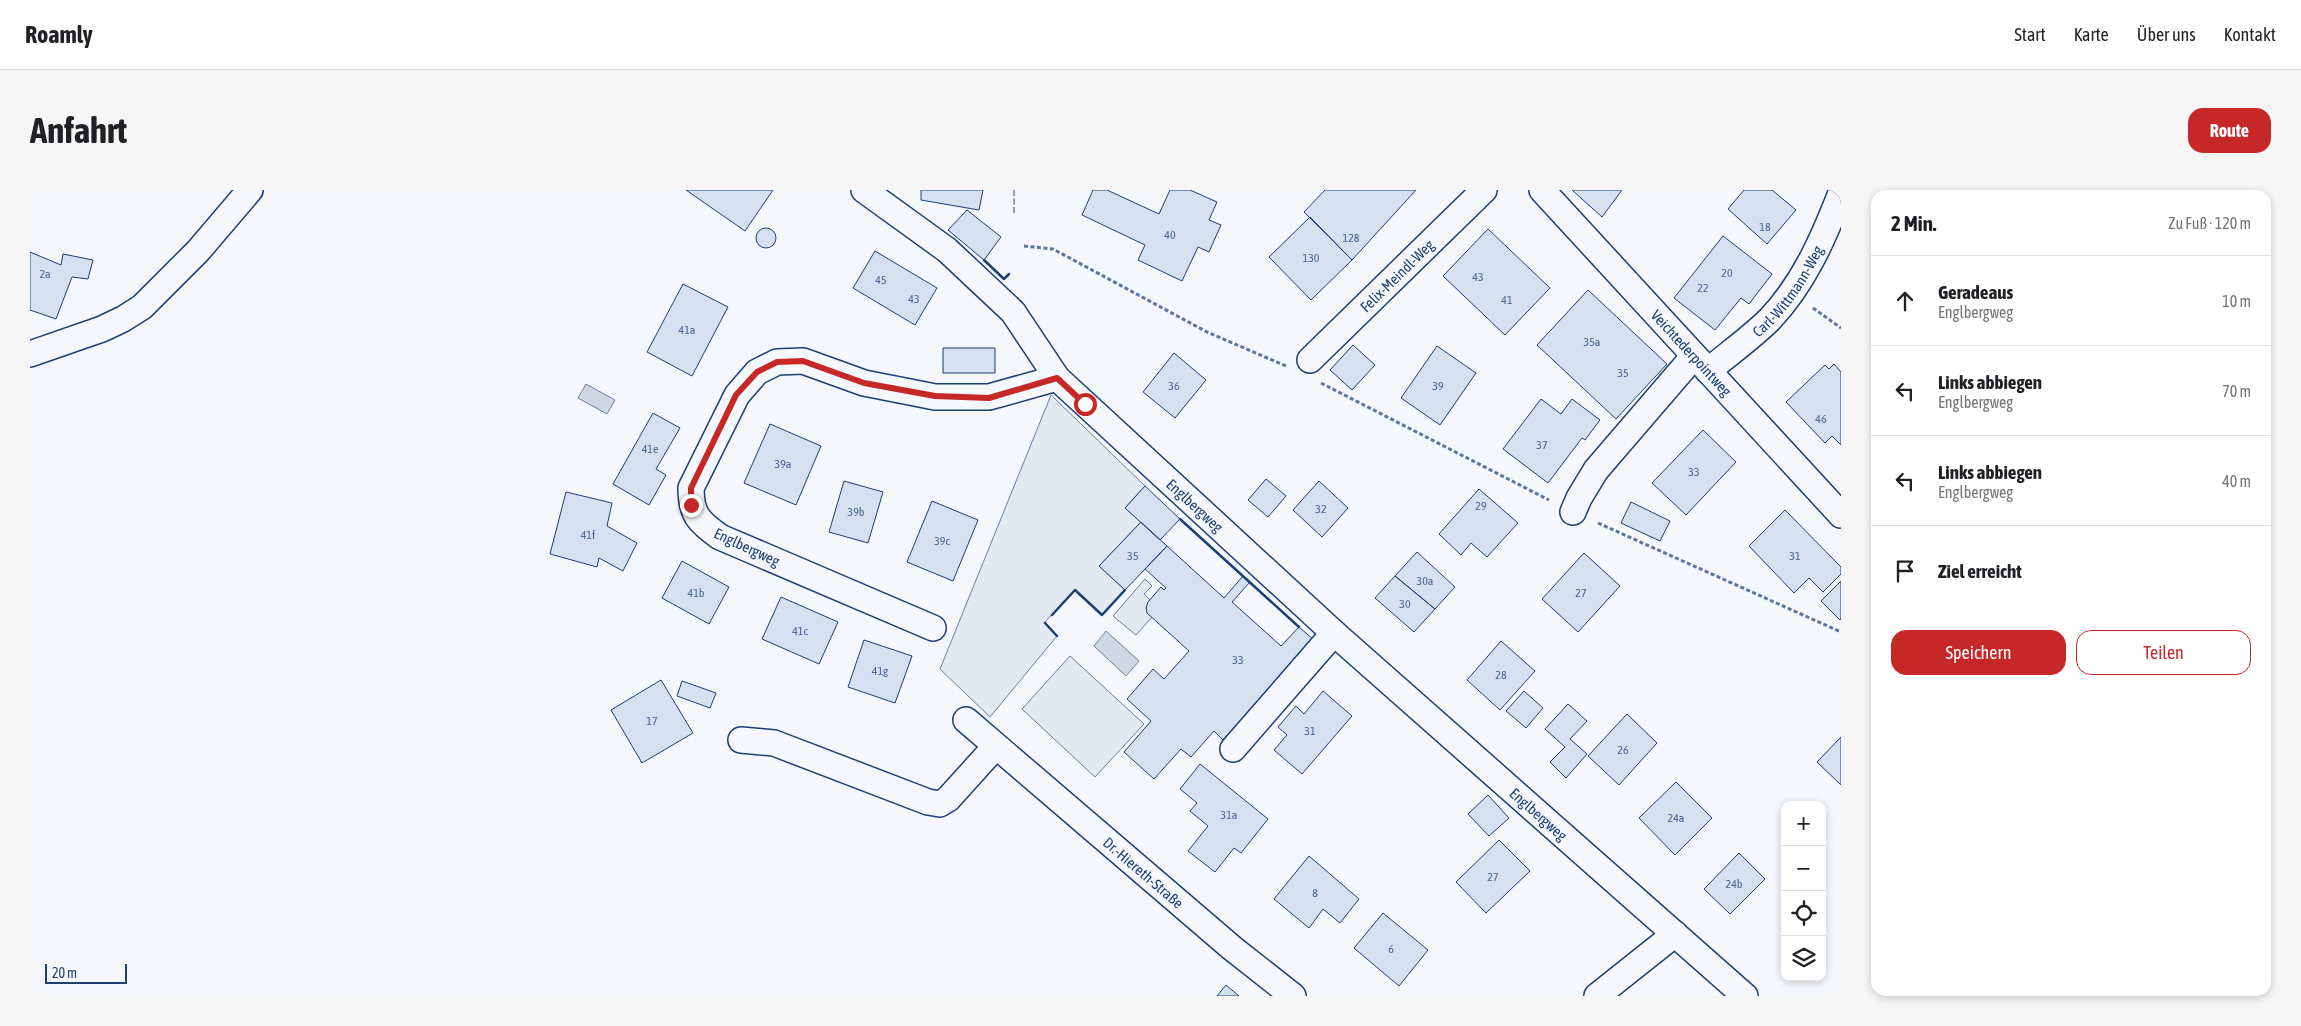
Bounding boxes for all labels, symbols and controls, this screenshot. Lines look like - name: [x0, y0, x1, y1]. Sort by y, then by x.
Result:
- text: Roamly: [25, 21, 93, 48]
- text: Start: [2014, 24, 2046, 45]
- text: Karte: [2074, 24, 2109, 45]
- text: Über uns: [2137, 24, 2196, 45]
- text: Kontakt: [2224, 24, 2276, 45]
- button: Route: [2188, 108, 2271, 153]
- text: Anfahrt: [30, 110, 127, 150]
- text: 2 Min.: [1891, 211, 1937, 235]
- text: Zu Fuß · 120 m: [2168, 214, 2251, 232]
- house number: 18: [1759, 220, 1771, 234]
- house number: 40: [1164, 228, 1176, 242]
- house number: 128: [1343, 231, 1360, 245]
- street label: Felix-Meindl-Weg: [1356, 235, 1437, 315]
- street label: Carl-Wittmann-Weg: [1749, 242, 1826, 340]
- house number: 130: [1303, 251, 1320, 265]
- house number: 20: [1721, 266, 1733, 280]
- house number: 2a: [39, 267, 51, 281]
- house number: 43: [1472, 270, 1484, 284]
- house number: 45: [875, 273, 887, 287]
- house number: 22: [1697, 281, 1709, 295]
- text: Geradeaus: [1938, 281, 2013, 303]
- icon: ahead: [1891, 287, 1919, 315]
- house number: 43: [908, 292, 920, 306]
- text: 10 m: [2222, 292, 2251, 310]
- house number: 41: [1501, 293, 1513, 307]
- text: Englbergweg: [1938, 303, 2013, 321]
- street label: Veichtederpointweg: [1648, 306, 1736, 400]
- house number: 41a: [679, 323, 695, 337]
- house number: 35a: [1584, 335, 1600, 349]
- house number: 35: [1617, 366, 1629, 380]
- text: Links abbiegen: [1938, 371, 2042, 393]
- icon: left: [1891, 377, 1919, 405]
- house number: 36: [1168, 379, 1180, 393]
- house number: 39: [1432, 379, 1444, 393]
- text: 70 m: [2222, 382, 2251, 400]
- route start: [1074, 393, 1097, 416]
- text: Englbergweg: [1938, 393, 2013, 411]
- house number: 46: [1815, 412, 1827, 426]
- house number: 37: [1536, 438, 1548, 452]
- house number: 41e: [642, 442, 658, 456]
- house number: 39a: [775, 457, 791, 471]
- text: Links abbiegen: [1938, 461, 2042, 483]
- house number: 33: [1688, 465, 1700, 479]
- icon: left: [1891, 467, 1919, 495]
- text: 40 m: [2222, 472, 2251, 490]
- street label: Englbergweg: [1163, 475, 1227, 536]
- text: Englbergweg: [1938, 483, 2013, 501]
- route end: [680, 494, 703, 517]
- house number: 29: [1475, 499, 1487, 513]
- house number: 32: [1315, 502, 1327, 516]
- house number: 39b: [848, 505, 865, 519]
- street label: Englbergweg: [711, 524, 783, 570]
- house number: 41f: [581, 528, 596, 542]
- house number: 39c: [934, 534, 950, 548]
- house number: 35: [1127, 549, 1139, 563]
- house number: 31: [1789, 549, 1801, 563]
- icon: arrive: [1891, 557, 1919, 585]
- text: Ziel erreicht: [1938, 560, 2022, 582]
- house number: 30a: [1417, 574, 1433, 588]
- house number: 41b: [688, 586, 705, 600]
- house number: 27: [1575, 586, 1587, 600]
- house number: 30: [1399, 597, 1411, 611]
- house number: 41c: [792, 624, 808, 638]
- button: Speichern: [1891, 630, 2066, 675]
- button: Teilen: [2076, 630, 2251, 675]
- house number: 33: [1232, 653, 1244, 667]
- house number: 41g: [872, 664, 889, 678]
- house number: 28: [1495, 668, 1507, 682]
- house number: 17: [646, 714, 658, 728]
- house number: 31: [1304, 724, 1316, 738]
- house number: 26: [1617, 743, 1629, 757]
- street label: Englbergweg: [1507, 784, 1571, 844]
- map controls: [1781, 801, 1826, 981]
- button: +: [1781, 801, 1826, 846]
- house number: 31a: [1221, 808, 1237, 822]
- house number: 24a: [1668, 811, 1684, 825]
- street label: Dr.-Hiereth-Straße: [1100, 833, 1187, 911]
- button: −: [1781, 846, 1826, 891]
- house number: 27: [1487, 870, 1499, 884]
- house number: 24b: [1726, 877, 1743, 891]
- house number: 8: [1312, 886, 1318, 900]
- button: locate: [1781, 891, 1826, 936]
- button: layers: [1781, 936, 1826, 981]
- house number: 6: [1388, 942, 1394, 956]
- scale bar: [45, 961, 128, 984]
- text: 20 m: [52, 965, 77, 981]

